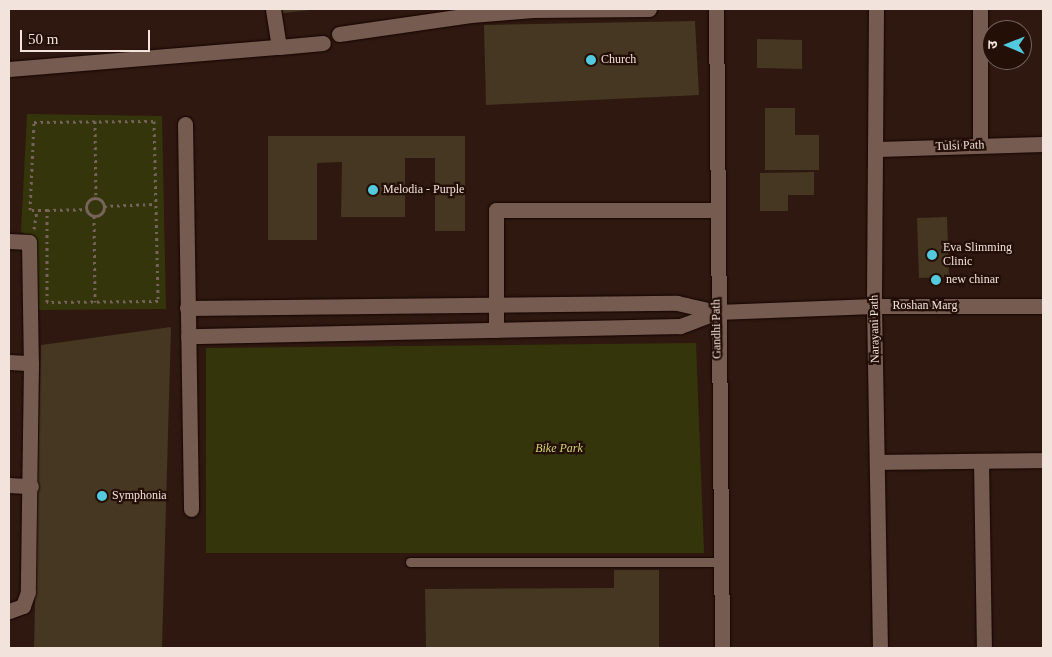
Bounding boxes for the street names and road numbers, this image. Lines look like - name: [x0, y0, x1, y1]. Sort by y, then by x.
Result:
- street label: Tulsi Path: [935, 138, 985, 154]
- street label: Narayani Path: [867, 295, 883, 363]
- street label: Gandhi Path: [709, 299, 725, 359]
- street label: Roshan Marg: [893, 299, 957, 313]

